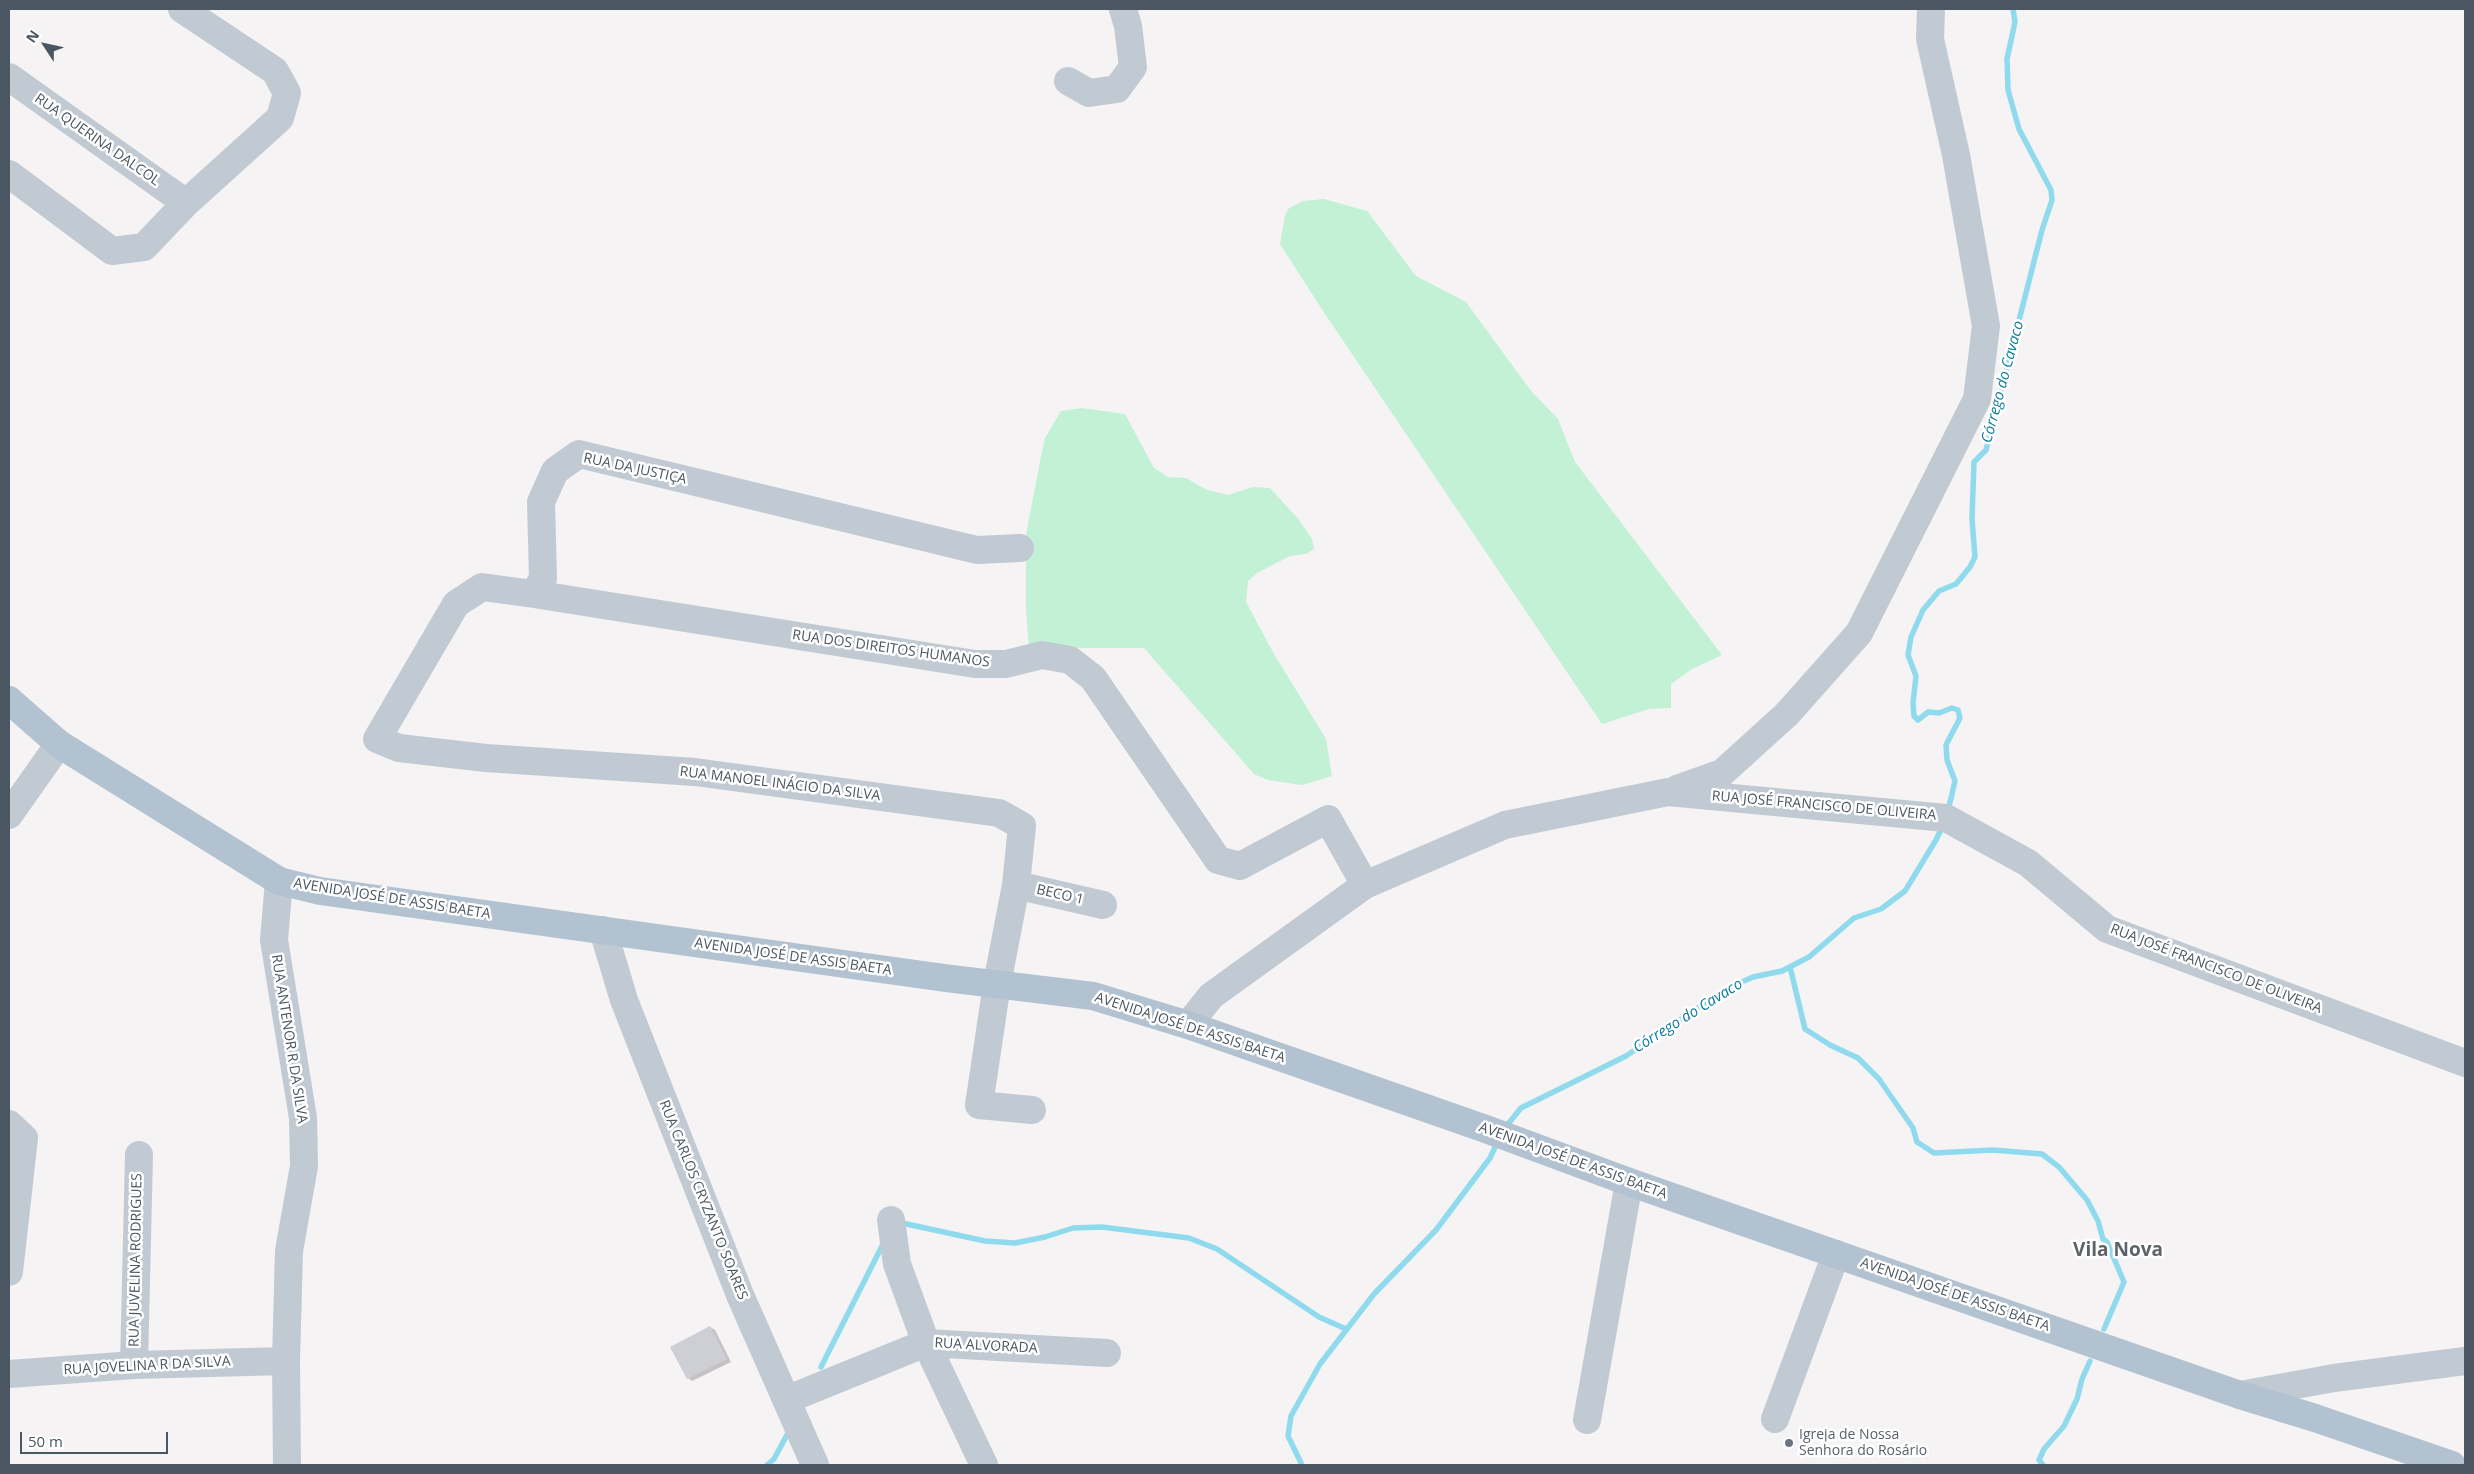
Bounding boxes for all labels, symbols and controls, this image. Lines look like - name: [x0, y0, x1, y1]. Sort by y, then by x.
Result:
- north arrow: [20, 20, 70, 70]
- text: N: [21, 26, 43, 46]
- street label: RUA QUERINA DALCOL: [31, 90, 163, 190]
- water label: Córrego do Cavaco: [1978, 319, 2028, 445]
- street label: RUA DA JUSTIÇA: [582, 450, 688, 488]
- street label: RUA DOS DIREITOS HUMANOS: [791, 627, 991, 671]
- street label: RUA MANOEL INÁCIO DA SILVA: [679, 763, 881, 805]
- street label: RUA JOSÉ FRANCISCO DE OLIVEIRA: [1711, 788, 1937, 824]
- street label: AVENIDA JOSÉ DE ASSIS BAETA: [292, 875, 492, 923]
- street label: BECO 1: [1035, 881, 1085, 909]
- street label: RUA JOSÉ FRANCISCO DE OLIVEIRA: [2108, 921, 2324, 1017]
- street label: AVENIDA JOSÉ DE ASSIS BAETA: [693, 935, 893, 979]
- street label: RUA ANTENOR R DA SILVA: [267, 953, 311, 1125]
- water label: Córrego do Cavaco: [1630, 975, 1746, 1057]
- street label: AVENIDA JOSÉ DE ASSIS BAETA: [1093, 989, 1287, 1067]
- street label: RUA CARLOS CRYZANTO SOARES: [655, 1098, 751, 1302]
- street label: AVENIDA JOSÉ DE ASSIS BAETA: [1477, 1119, 1669, 1203]
- street label: RUA JUVELINA RODRIGUES: [126, 1173, 146, 1347]
- district label: Vila Nova: [2073, 1240, 2163, 1262]
- street label: AVENIDA JOSÉ DE ASSIS BAETA: [1858, 1255, 2052, 1335]
- street label: RUA ALVORADA: [934, 1335, 1038, 1357]
- street label: RUA JOVELINA R DA SILVA: [63, 1353, 231, 1379]
- scale bar: [22, 1422, 170, 1454]
- place label: Igreja de Nossa Senhora do Rosário: [1799, 1427, 1927, 1460]
- text: 50 m: [28, 1431, 63, 1451]
- marker: Igreja de Nossa Senhora do Rosário: [1783, 1437, 1795, 1449]

